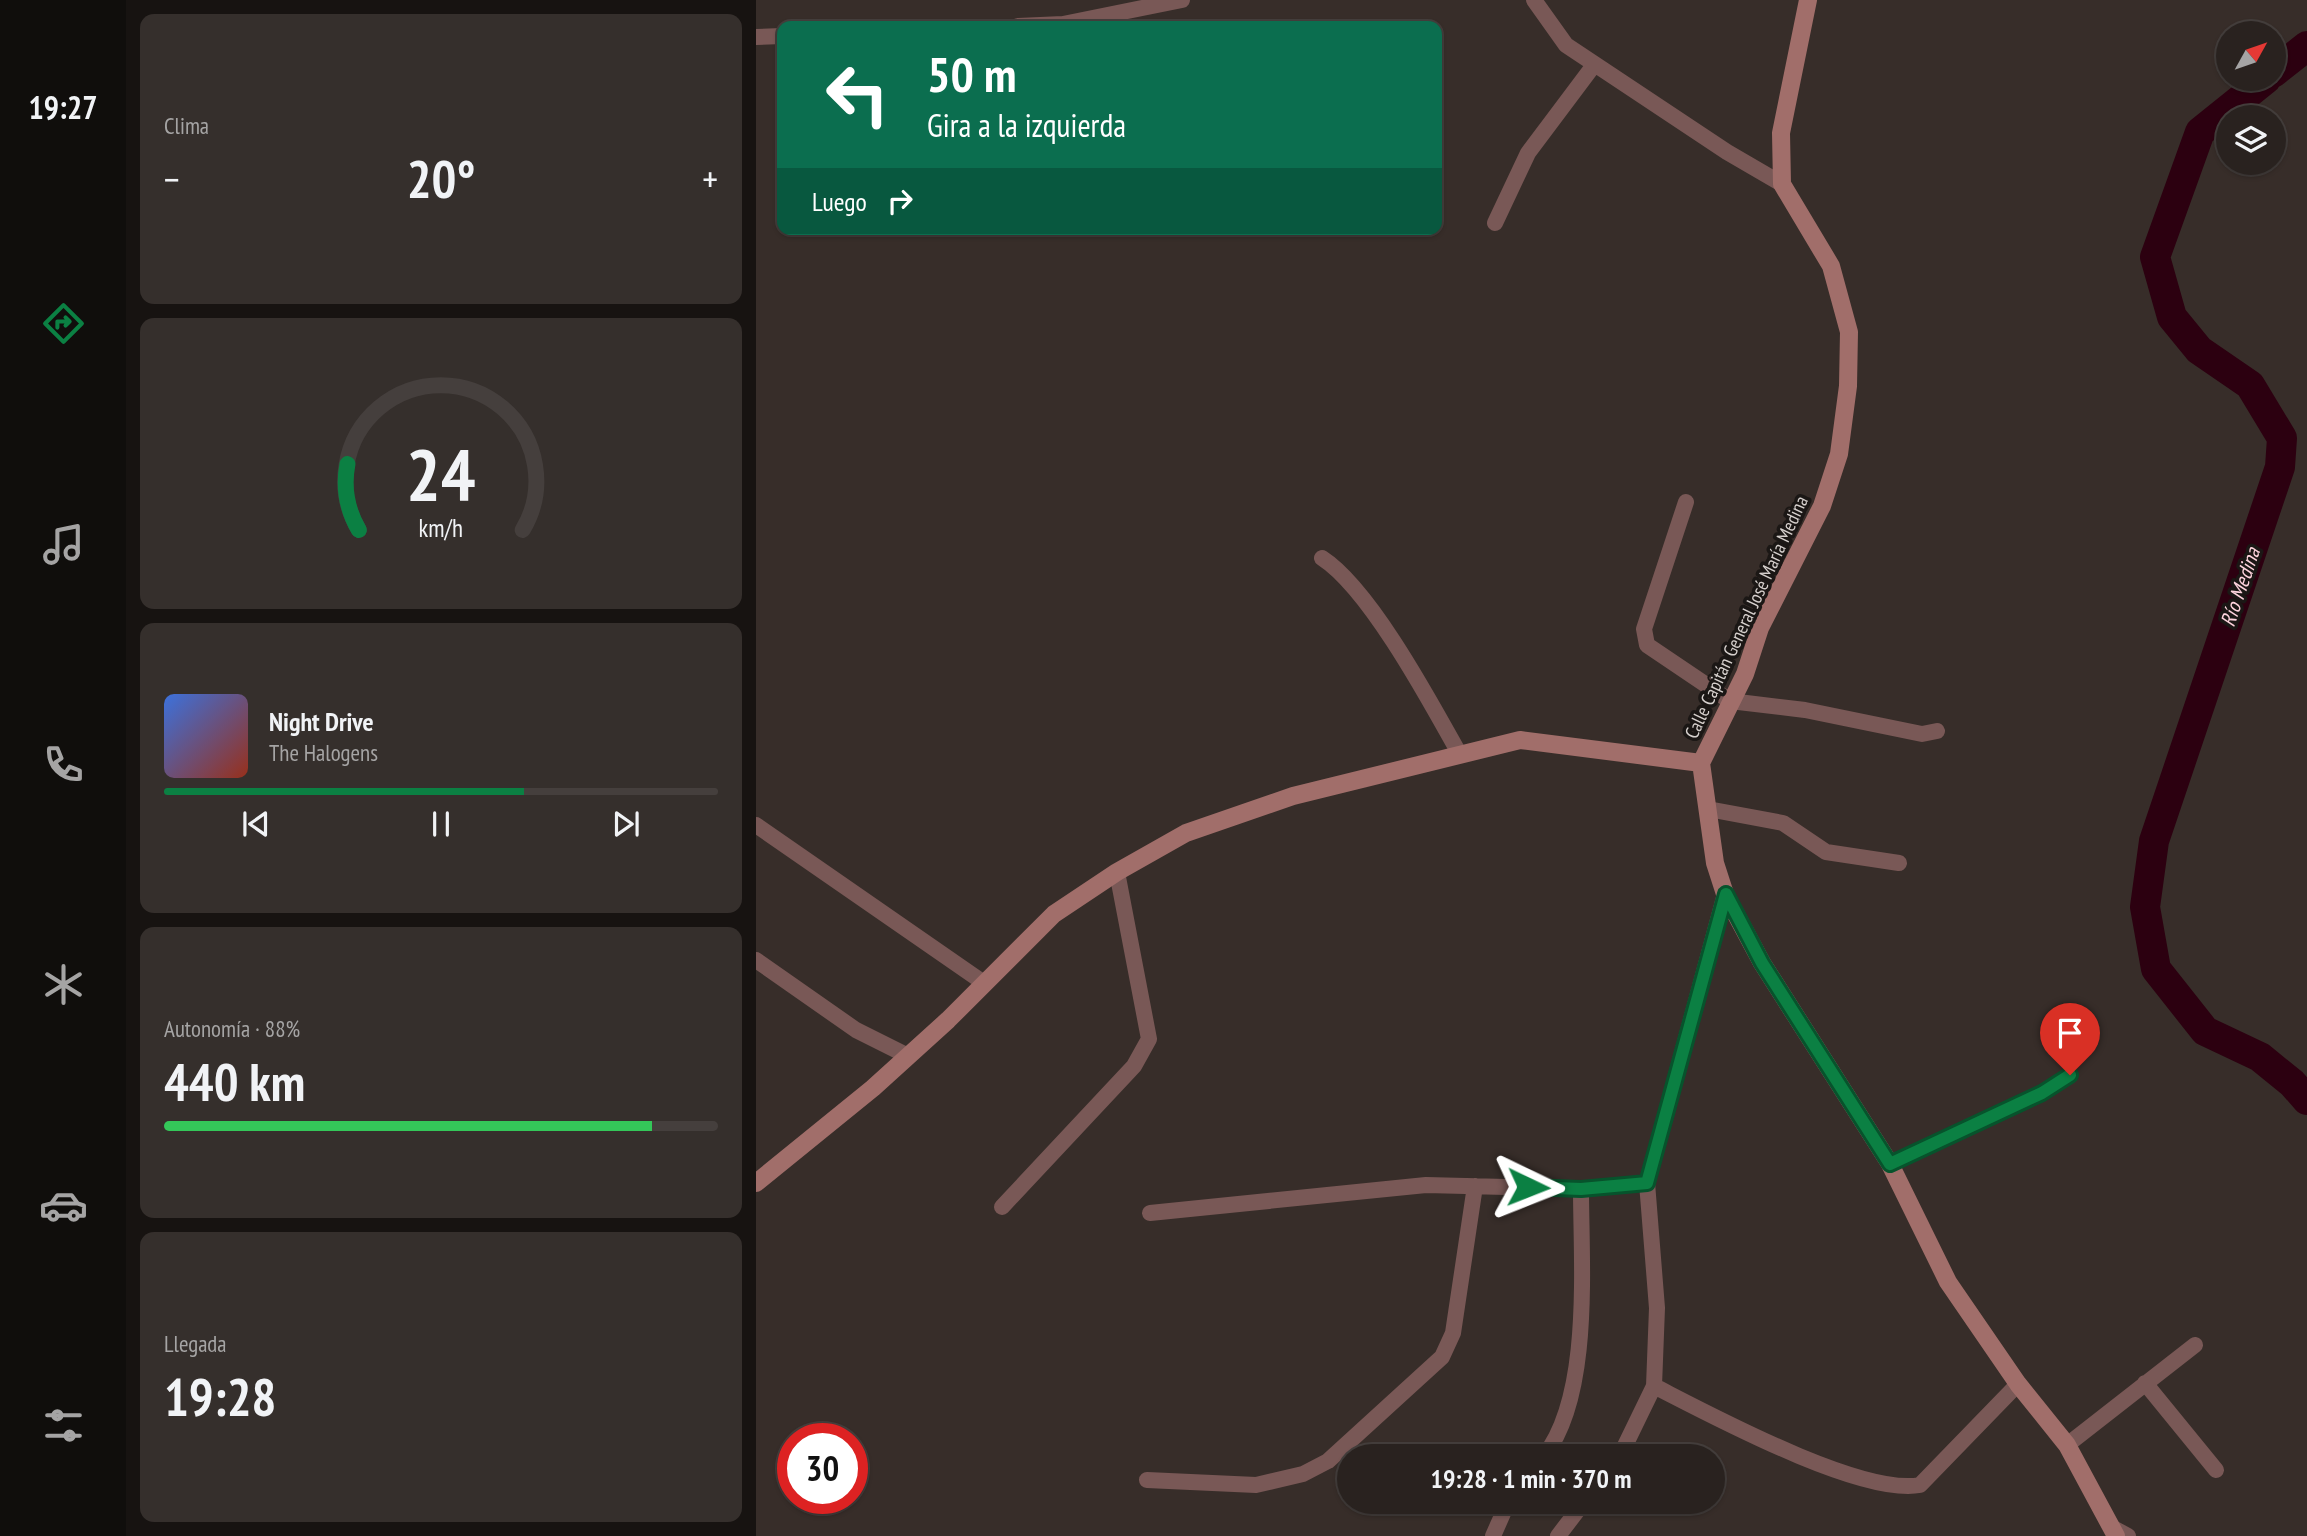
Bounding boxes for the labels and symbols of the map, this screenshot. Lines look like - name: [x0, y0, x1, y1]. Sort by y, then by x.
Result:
- north arrow: [2216, 21, 2286, 91]
- street label: Calle Capitán General José María Medina: [1679, 492, 1813, 742]
- water label: Río Medina: [2214, 543, 2267, 630]
- pin: [2040, 1003, 2100, 1075]
- position arrow: [1491, 1150, 1565, 1224]
- speed limit sign: 30: [777, 1423, 868, 1514]

